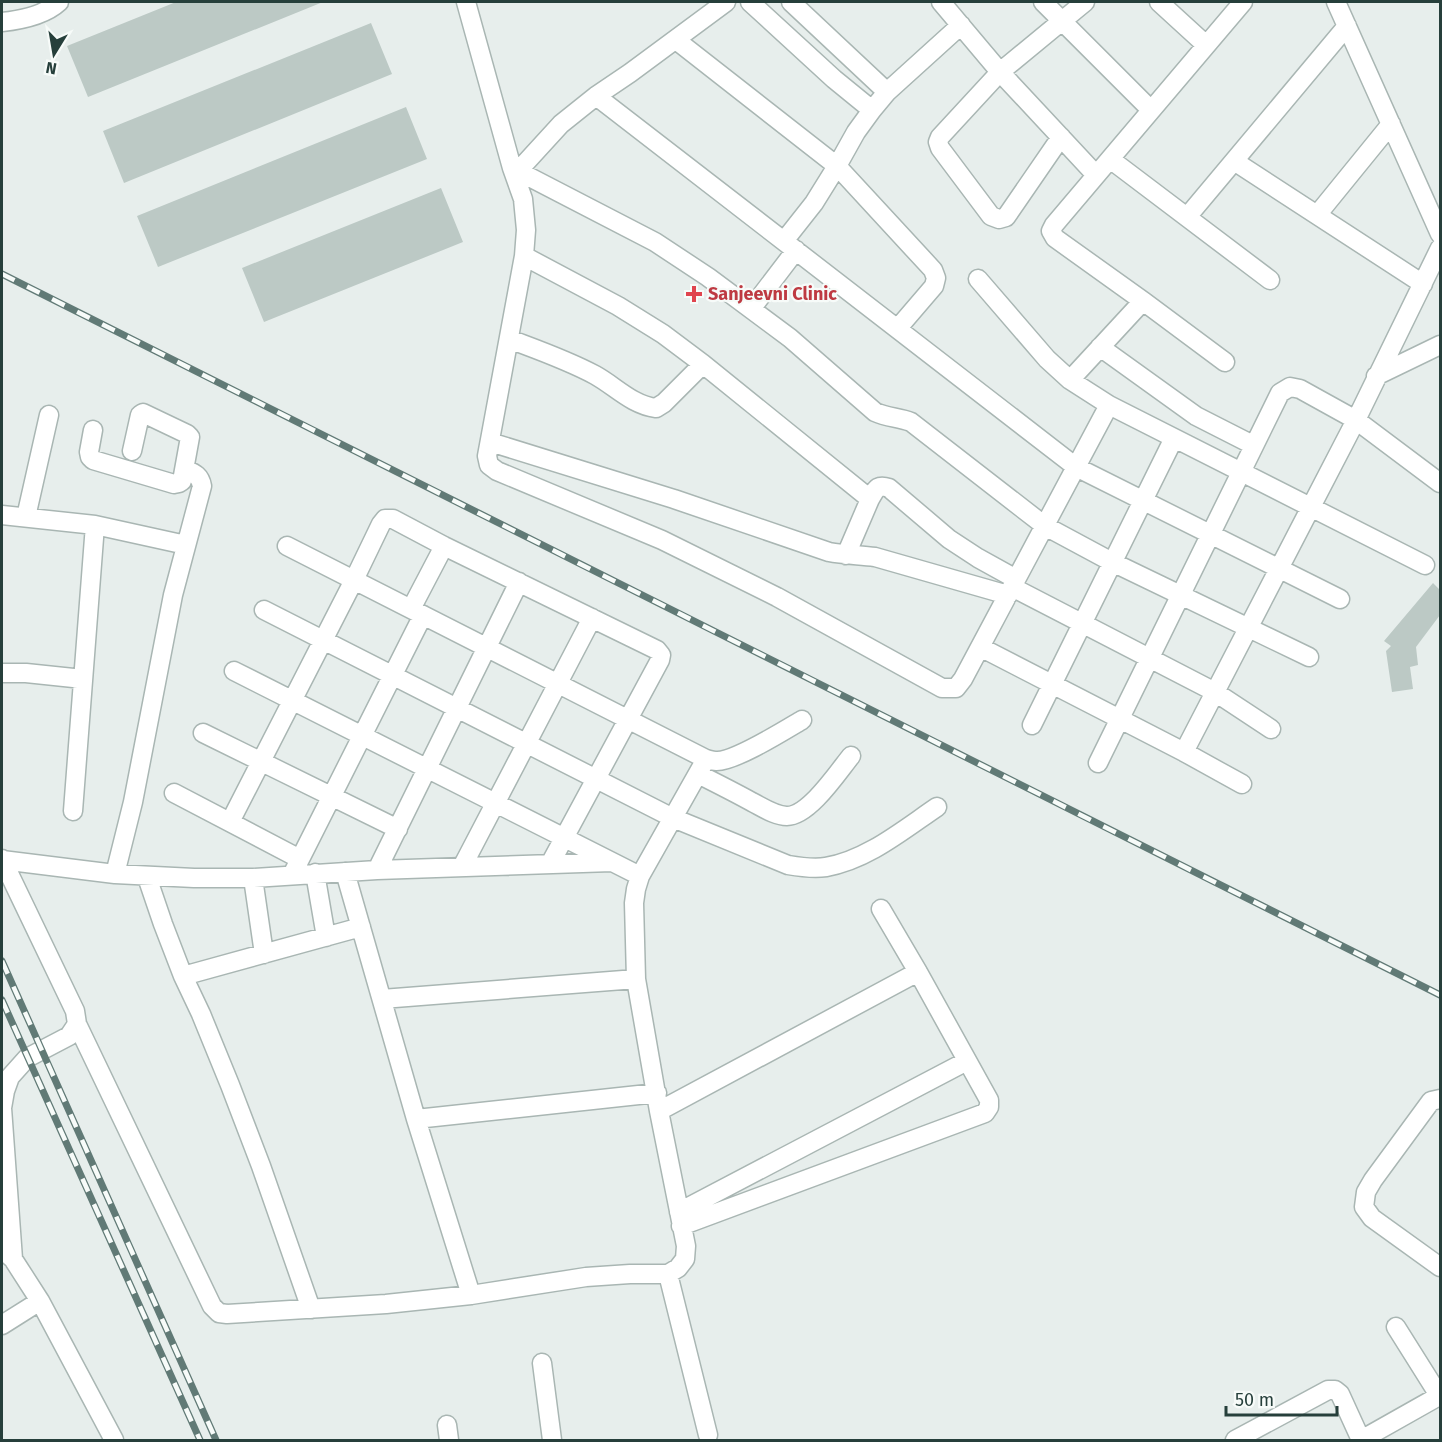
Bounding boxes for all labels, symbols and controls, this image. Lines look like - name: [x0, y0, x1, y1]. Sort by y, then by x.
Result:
- north arrow: [24, 24, 84, 84]
- text: N: [44, 58, 58, 79]
- place label: Sanjeevni Clinic: [708, 283, 837, 305]
- marker: Sanjeevni Clinic: [685, 285, 703, 303]
- scale bar: [1226, 1379, 1337, 1417]
- text: 50 m: [1235, 1389, 1274, 1411]

